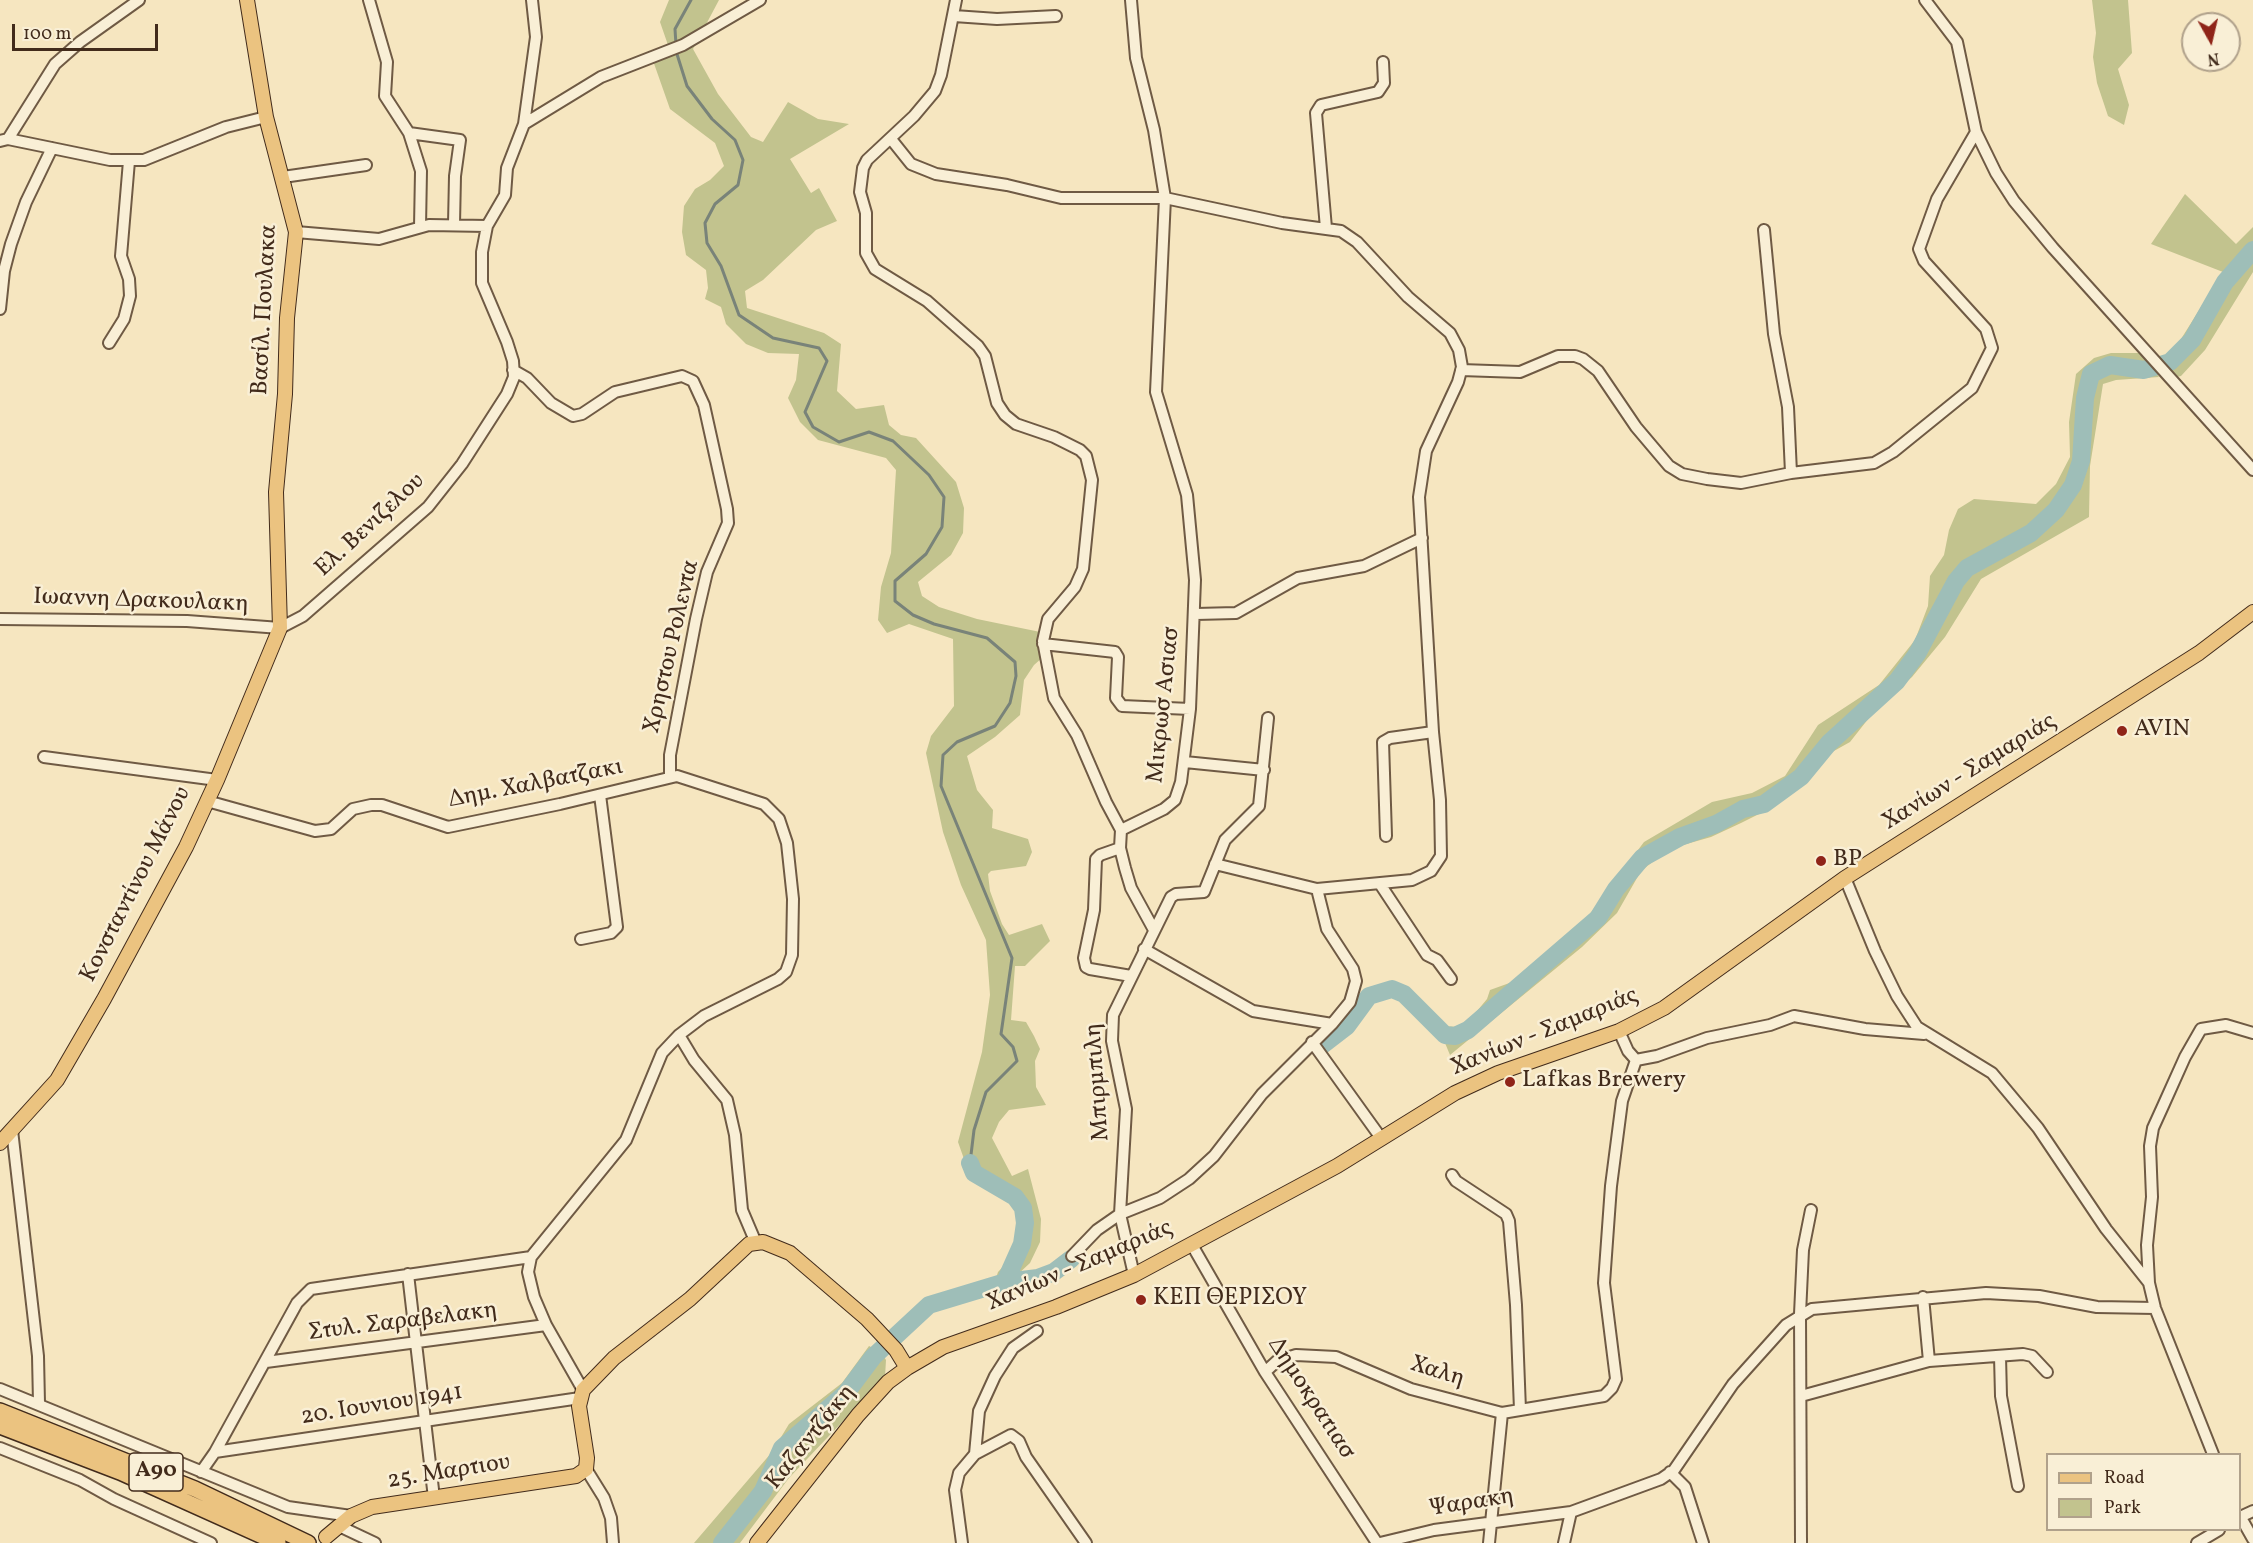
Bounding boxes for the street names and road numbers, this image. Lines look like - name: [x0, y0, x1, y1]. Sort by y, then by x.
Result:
- street label: Βασίλ. Πουλακα: [247, 224, 285, 396]
- street label: Ελ. Βενιζελου: [310, 468, 432, 584]
- street label: Χρηστου Ρολεντα: [639, 557, 707, 737]
- street label: Ιωαννη Δρακουλακη: [33, 584, 249, 620]
- street label: Μικρωσ Ασιασ: [1142, 625, 1188, 785]
- street label: Χανίων - Σαμαριάς: [1878, 708, 2062, 838]
- street label: Δημ. Χαλβατζακι: [446, 754, 626, 816]
- street label: Κονσταντίνου Μάνου: [75, 782, 199, 988]
- street label: Χανίων - Σαμαριάς: [1447, 982, 1643, 1084]
- street label: Μπιρμπιλη: [1081, 1022, 1117, 1142]
- street label: Χανίων - Σαμαριάς: [983, 1215, 1177, 1319]
- street label: Στυλ. Σαραβελακη: [307, 1297, 499, 1349]
- street label: Δημοκρατιασ: [1260, 1332, 1360, 1466]
- street label: Χαλη: [1406, 1351, 1468, 1395]
- street label: 20. Ιουνιου 1941: [299, 1379, 465, 1433]
- street label: Καζαντζάκη: [761, 1380, 863, 1496]
- street label: 25. Μαρτιου: [385, 1449, 513, 1497]
- road number: Α90: [129, 1453, 183, 1491]
- street label: Ψαρακη: [1428, 1483, 1516, 1525]

